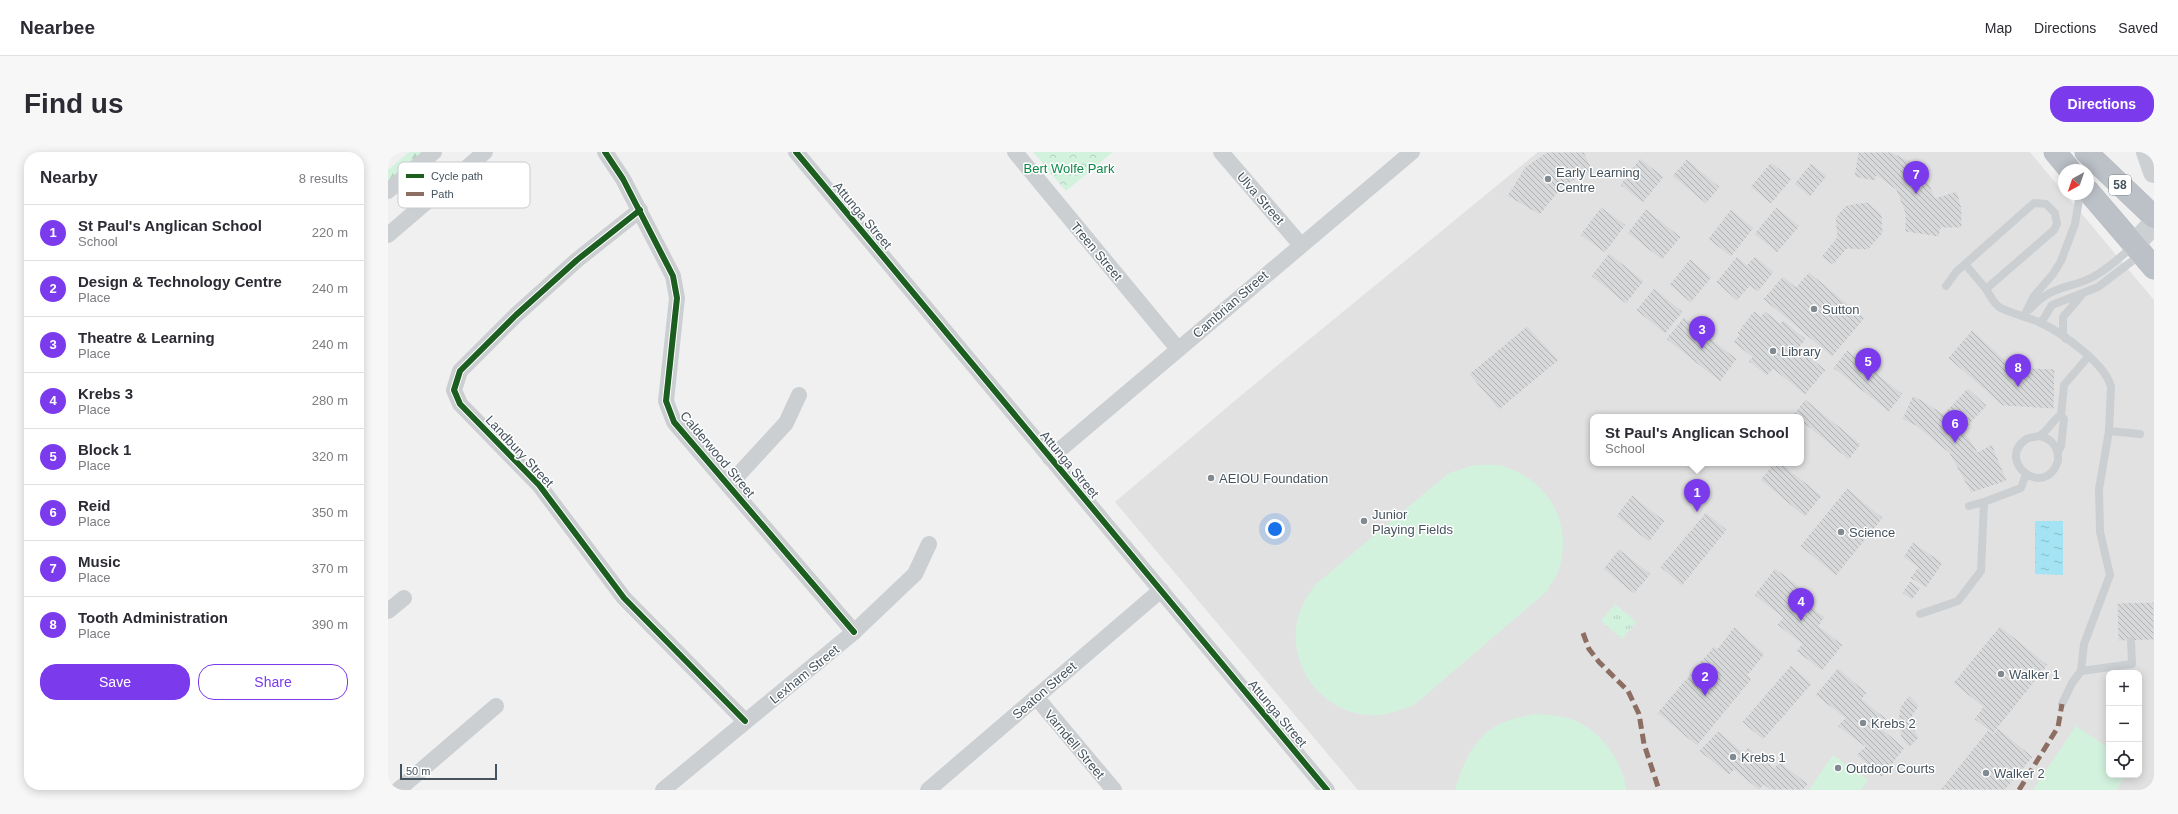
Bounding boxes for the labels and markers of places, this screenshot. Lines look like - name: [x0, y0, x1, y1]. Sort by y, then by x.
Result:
- pin: 7: [1903, 161, 1929, 194]
- place label: Early Learning Centre: [1556, 165, 1640, 195]
- marker: Early Learning Centre: [1543, 174, 1553, 184]
- place label: Sutton: [1822, 302, 1860, 317]
- marker: Sutton: [1809, 304, 1819, 314]
- pin: 3: [1689, 316, 1715, 349]
- place label: Library: [1781, 344, 1821, 359]
- marker: Library: [1768, 346, 1778, 356]
- pin: 5: [1855, 348, 1881, 381]
- pin: 8: [2005, 354, 2031, 387]
- pin: 6: [1942, 410, 1968, 443]
- place label: AEIOU Foundation: [1219, 471, 1328, 486]
- marker: AEIOU Foundation: [1206, 473, 1216, 483]
- pin: 1: [1684, 479, 1710, 512]
- place label: Junior Playing Fields: [1372, 507, 1453, 537]
- marker: Junior Playing Fields: [1359, 516, 1369, 526]
- place label: Science: [1849, 525, 1895, 540]
- marker: Science: [1836, 527, 1846, 537]
- pin: 4: [1788, 588, 1814, 621]
- pin: 2: [1692, 663, 1718, 696]
- place label: Walker 1: [2009, 667, 2060, 682]
- marker: Walker 1: [1996, 669, 2006, 679]
- place label: Krebs 2: [1871, 716, 1916, 731]
- marker: Krebs 2: [1858, 718, 1868, 728]
- place label: Krebs 1: [1741, 750, 1786, 765]
- marker: Krebs 1: [1728, 752, 1738, 762]
- place label: Outdoor Courts: [1846, 761, 1935, 776]
- marker: Outdoor Courts: [1833, 763, 1843, 773]
- place label: Walker 2: [1994, 766, 2045, 781]
- marker: Walker 2: [1981, 768, 1991, 778]

